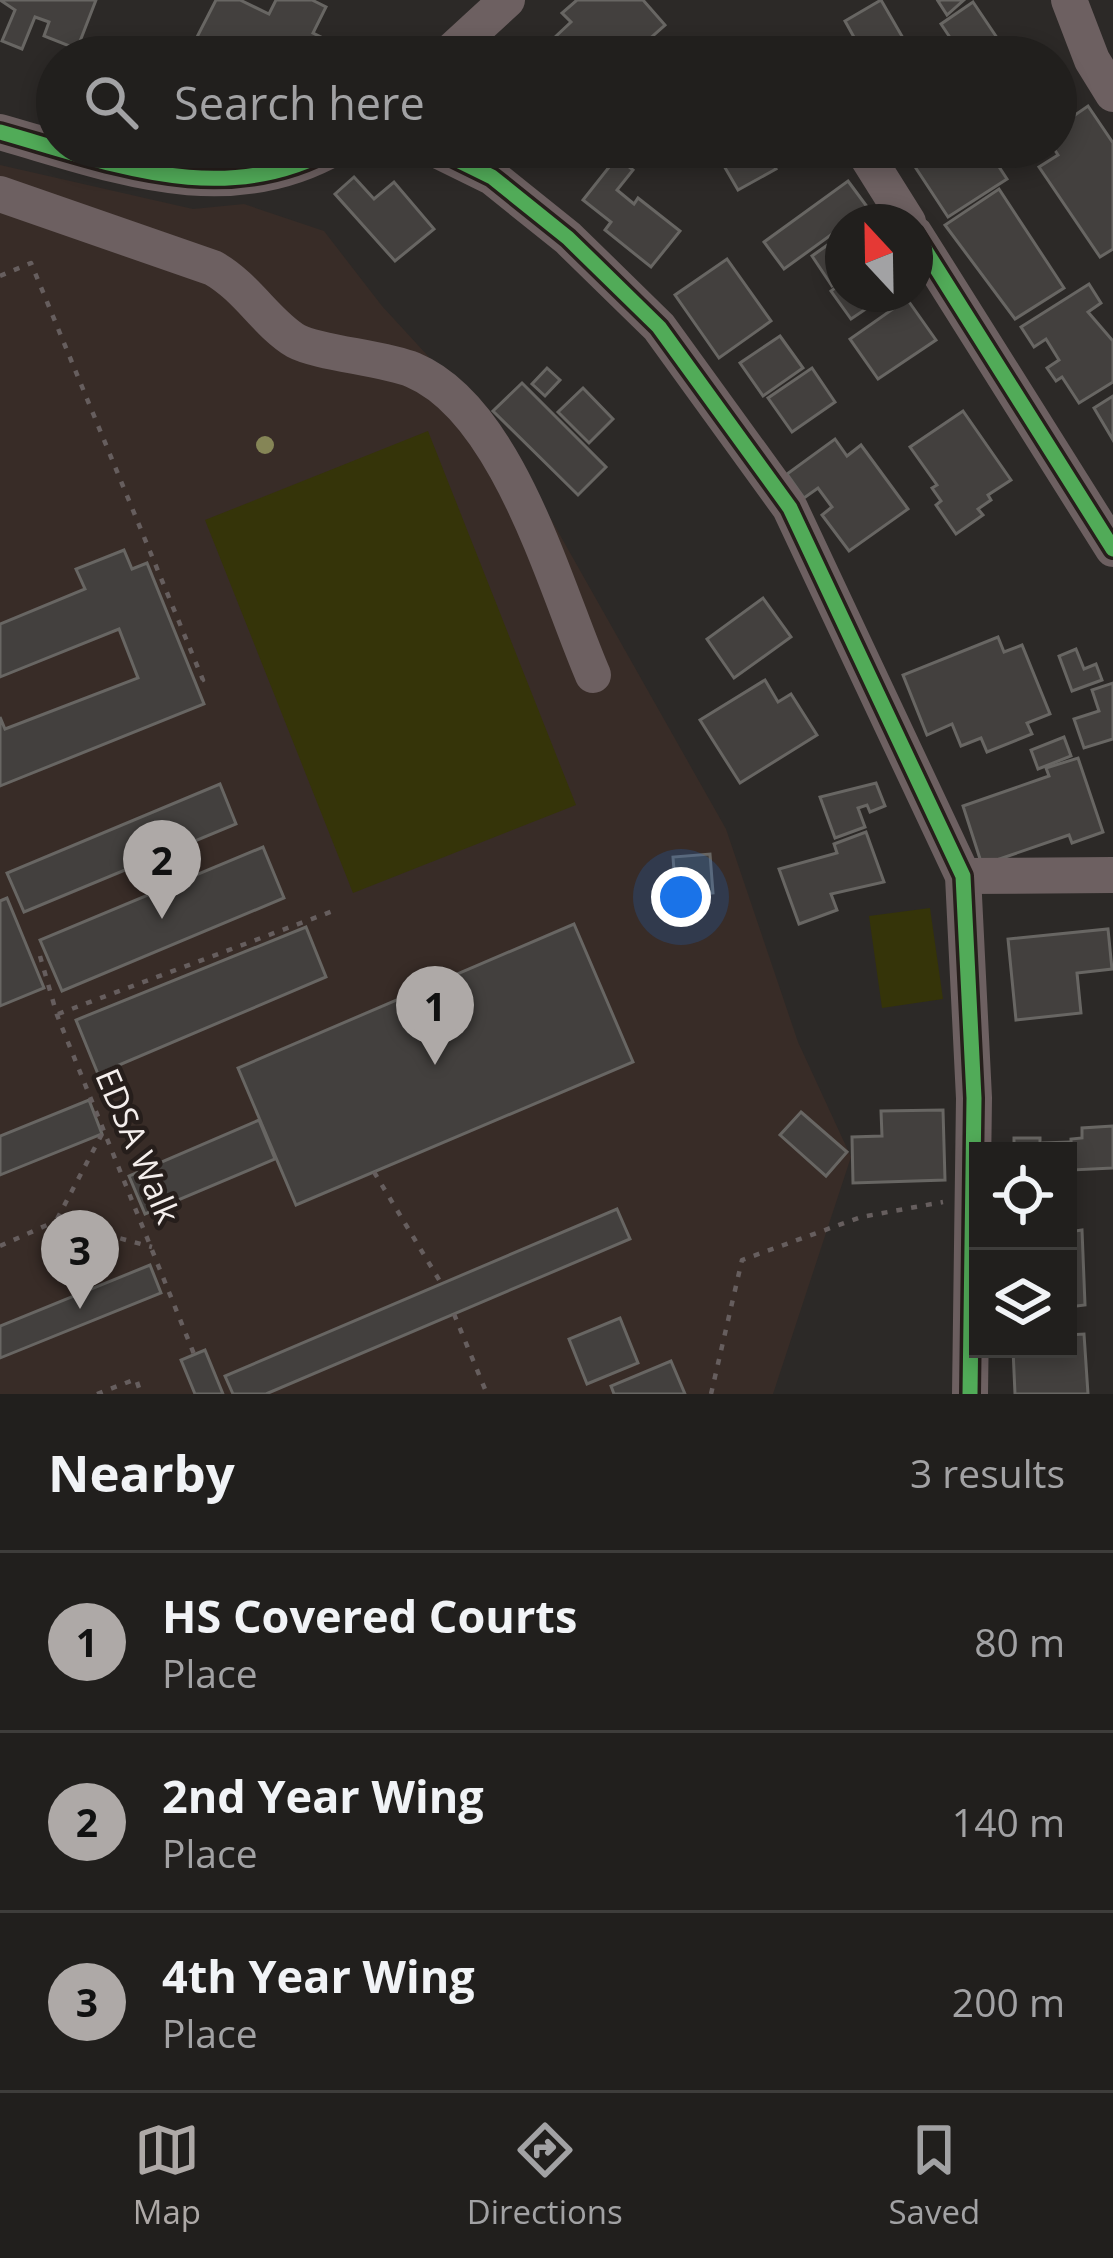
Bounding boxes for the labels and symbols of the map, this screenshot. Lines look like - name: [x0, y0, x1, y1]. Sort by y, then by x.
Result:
- north arrow: [825, 204, 933, 312]
- pin: 2: [123, 820, 201, 919]
- your location: [651, 867, 711, 927]
- pin: 1: [396, 966, 474, 1065]
- street label: EDSA Walk: [86, 1061, 192, 1231]
- pin: 3: [41, 1210, 119, 1309]

